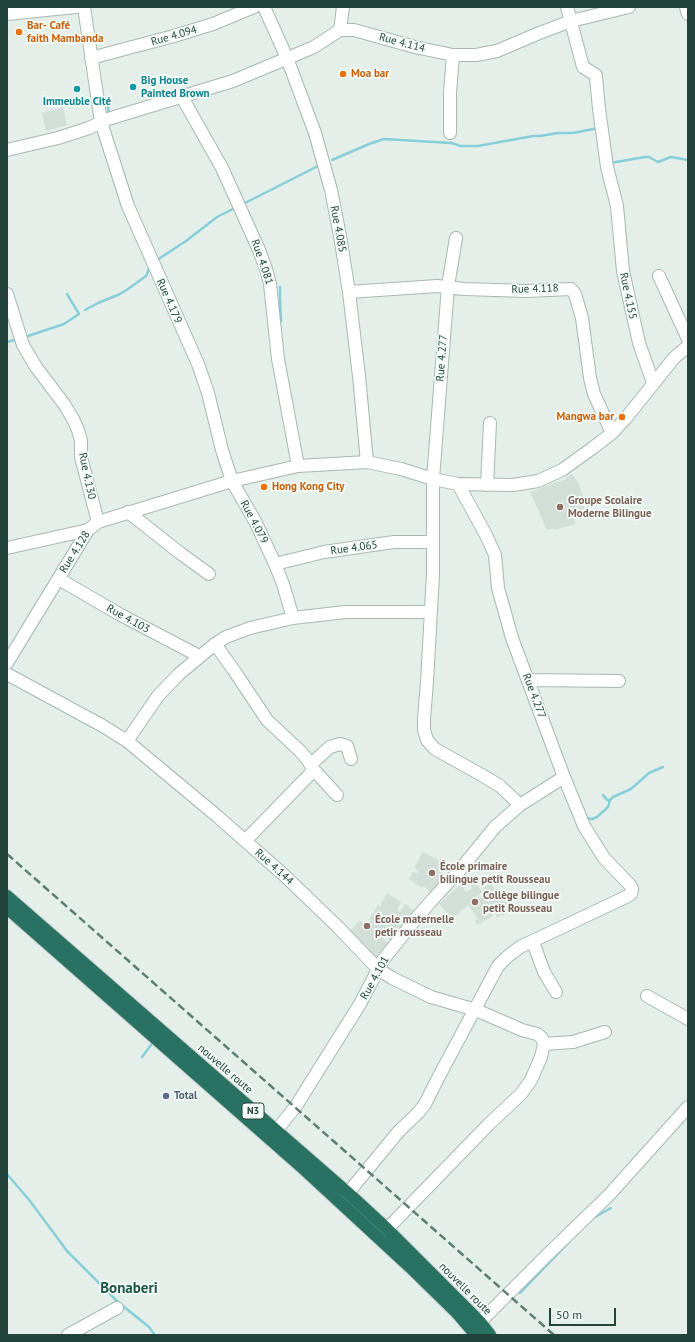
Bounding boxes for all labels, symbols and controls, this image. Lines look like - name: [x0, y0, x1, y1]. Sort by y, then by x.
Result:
- place label: Bar- Café faith Mambanda: [27, 19, 103, 45]
- street label: Rue 4.094: [149, 23, 199, 49]
- marker: Bar- Café faith Mambanda: [14, 27, 24, 37]
- street label: Rue 4.114: [377, 31, 427, 55]
- place label: Moa bar: [351, 67, 389, 81]
- marker: Moa bar: [338, 69, 348, 79]
- place label: Big House Painted Brown: [141, 74, 210, 100]
- marker: Big House Painted Brown: [128, 82, 138, 92]
- marker: Immeuble Cité: [72, 84, 82, 94]
- place label: Immeuble Cité: [43, 95, 111, 109]
- street label: Rue 4.085: [327, 205, 349, 253]
- street label: Rue 4.081: [248, 238, 276, 286]
- street label: Rue 4.155: [617, 272, 639, 320]
- street label: Rue 4.179: [153, 277, 185, 325]
- street label: Rue 4.118: [511, 282, 559, 296]
- street label: Rue 4.277: [434, 334, 450, 382]
- place label: Mangwa bar: [556, 410, 614, 424]
- marker: Mangwa bar: [617, 412, 627, 422]
- street label: Rue 4.130: [76, 452, 98, 500]
- place label: Hong Kong City: [272, 480, 345, 494]
- marker: Hong Kong City: [259, 482, 269, 492]
- place label: Groupe Scolaire Moderne Bilingue: [568, 494, 652, 520]
- street label: Rue 4.079: [237, 498, 271, 546]
- marker: Groupe Scolaire Moderne Bilingue: [555, 502, 565, 512]
- street label: Rue 4.128: [57, 528, 93, 576]
- street label: Rue 4.065: [330, 538, 378, 558]
- street label: Rue 4.103: [104, 602, 152, 636]
- street label: Rue 4.277: [519, 672, 549, 720]
- street label: Rue 4.144: [252, 846, 296, 888]
- place label: École primaire bilingue petit Rousseau: [440, 860, 550, 886]
- marker: École primaire bilingue petit Rousseau: [427, 868, 437, 878]
- place label: Collège bilingue petit Rousseau: [483, 889, 559, 915]
- marker: Collège bilingue petit Rousseau: [470, 897, 480, 907]
- place label: École maternelle petir rousseau: [375, 913, 454, 939]
- marker: École maternelle petir rousseau: [362, 921, 372, 931]
- street label: Rue 4.101: [358, 954, 392, 1002]
- street label: nouvelle route: [195, 1042, 255, 1096]
- place label: Total: [174, 1089, 197, 1103]
- marker: Total: [161, 1091, 171, 1101]
- road number: N3: [242, 1103, 264, 1119]
- street label: nouvelle route: [436, 1260, 494, 1318]
- district label: Bonaberi: [100, 1280, 158, 1298]
- scale bar: [551, 1300, 618, 1326]
- text: 50 m: [556, 1307, 582, 1322]

